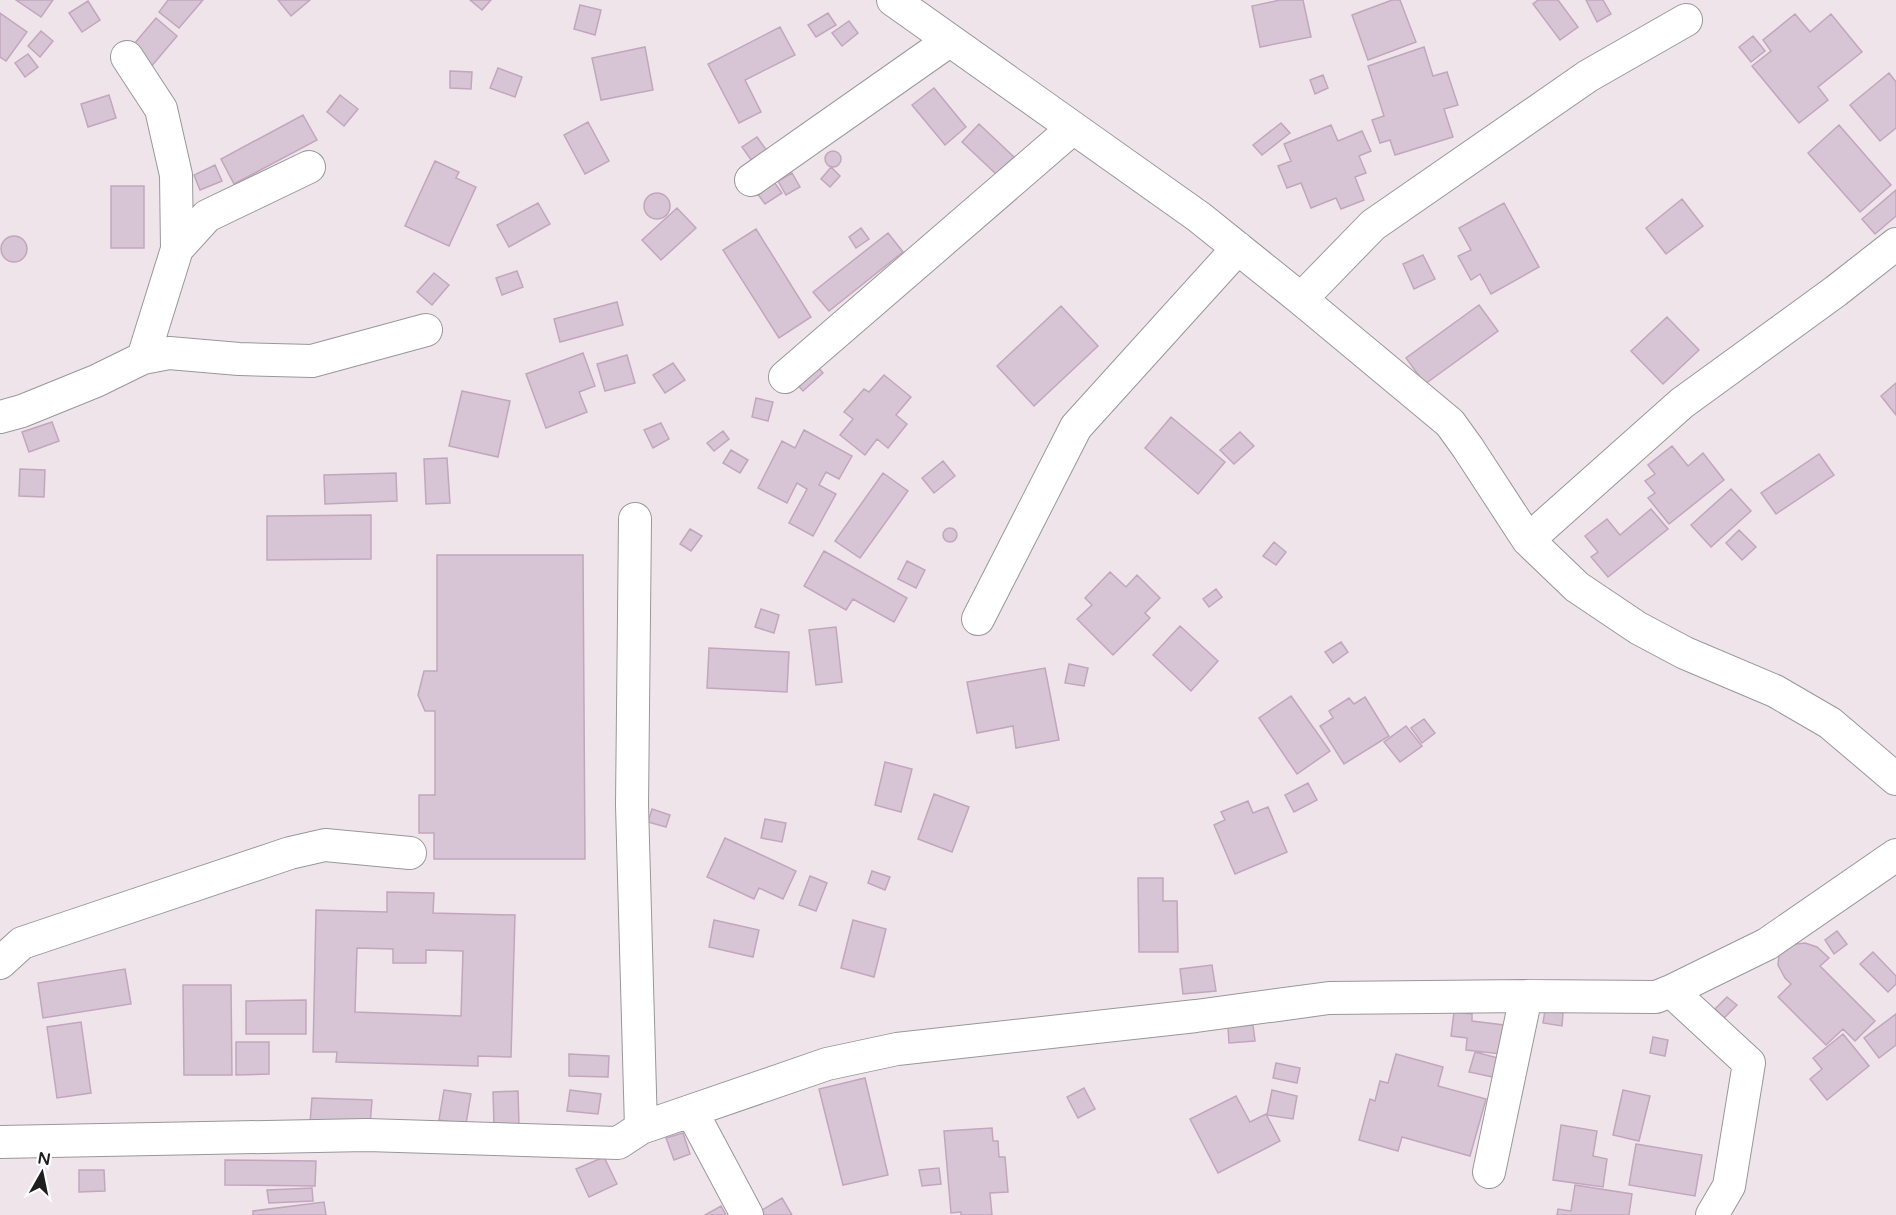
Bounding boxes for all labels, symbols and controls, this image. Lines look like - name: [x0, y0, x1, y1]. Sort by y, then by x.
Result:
- north arrow: [12, 1143, 72, 1203]
- text: N: [36, 1148, 52, 1170]

